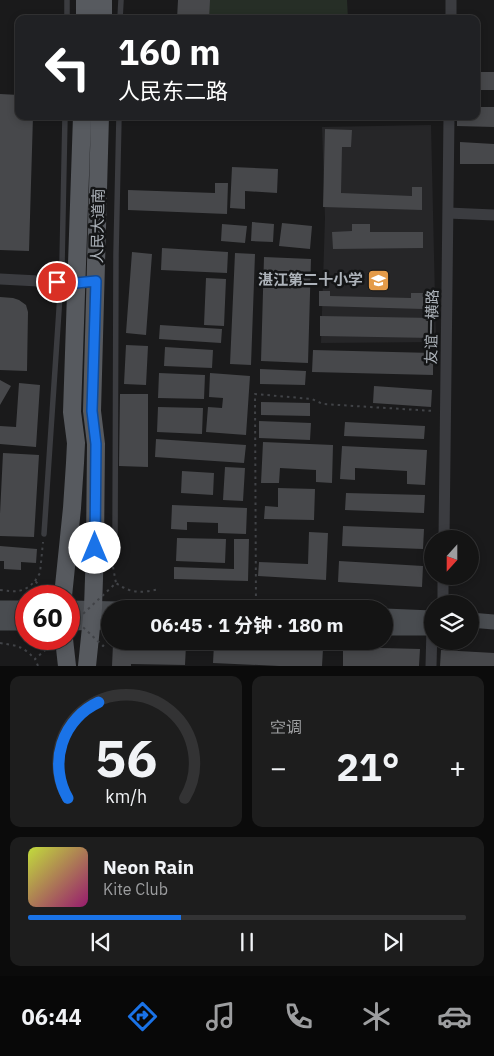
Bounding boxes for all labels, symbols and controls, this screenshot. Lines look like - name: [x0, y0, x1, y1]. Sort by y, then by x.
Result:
- text: 160 m: [118, 29, 221, 75]
- icon: left: [35, 35, 100, 100]
- text: 人民东二路: [118, 76, 228, 105]
- street label: 人民大道南: [87, 188, 108, 264]
- pin: [36, 261, 78, 303]
- icon: arrive: [43, 268, 71, 296]
- school or university icon: 湛江第二十小学: [367, 268, 391, 292]
- place label: 湛江第二十小学: [258, 270, 363, 289]
- street label: 友谊一横路: [421, 289, 442, 365]
- position arrow: [68, 521, 120, 573]
- north arrow: [424, 530, 479, 585]
- map controls: [424, 530, 479, 650]
- speed limit sign: 60: [15, 585, 80, 650]
- button: layers: [424, 595, 479, 650]
- text: 06:45 · 1 分钟 · 180 m: [151, 613, 343, 637]
- text: 空调: [270, 717, 302, 737]
- text: 56: [95, 724, 157, 791]
- text: 21°: [336, 742, 400, 791]
- text: −: [270, 749, 287, 786]
- text: +: [449, 749, 466, 786]
- text: km/h: [105, 785, 147, 808]
- text: Neon Rain: [103, 855, 194, 879]
- text: Kite Club: [103, 879, 168, 899]
- icon: previous: [87, 928, 115, 956]
- icon: pause: [233, 928, 261, 956]
- icon: next: [379, 928, 407, 956]
- icon: directions: [125, 999, 160, 1034]
- icon: music: [203, 999, 238, 1034]
- icon: phone: [281, 999, 316, 1034]
- icon: climate: [359, 999, 394, 1034]
- icon: car: [437, 999, 472, 1034]
- text: 06:44: [22, 1002, 82, 1031]

